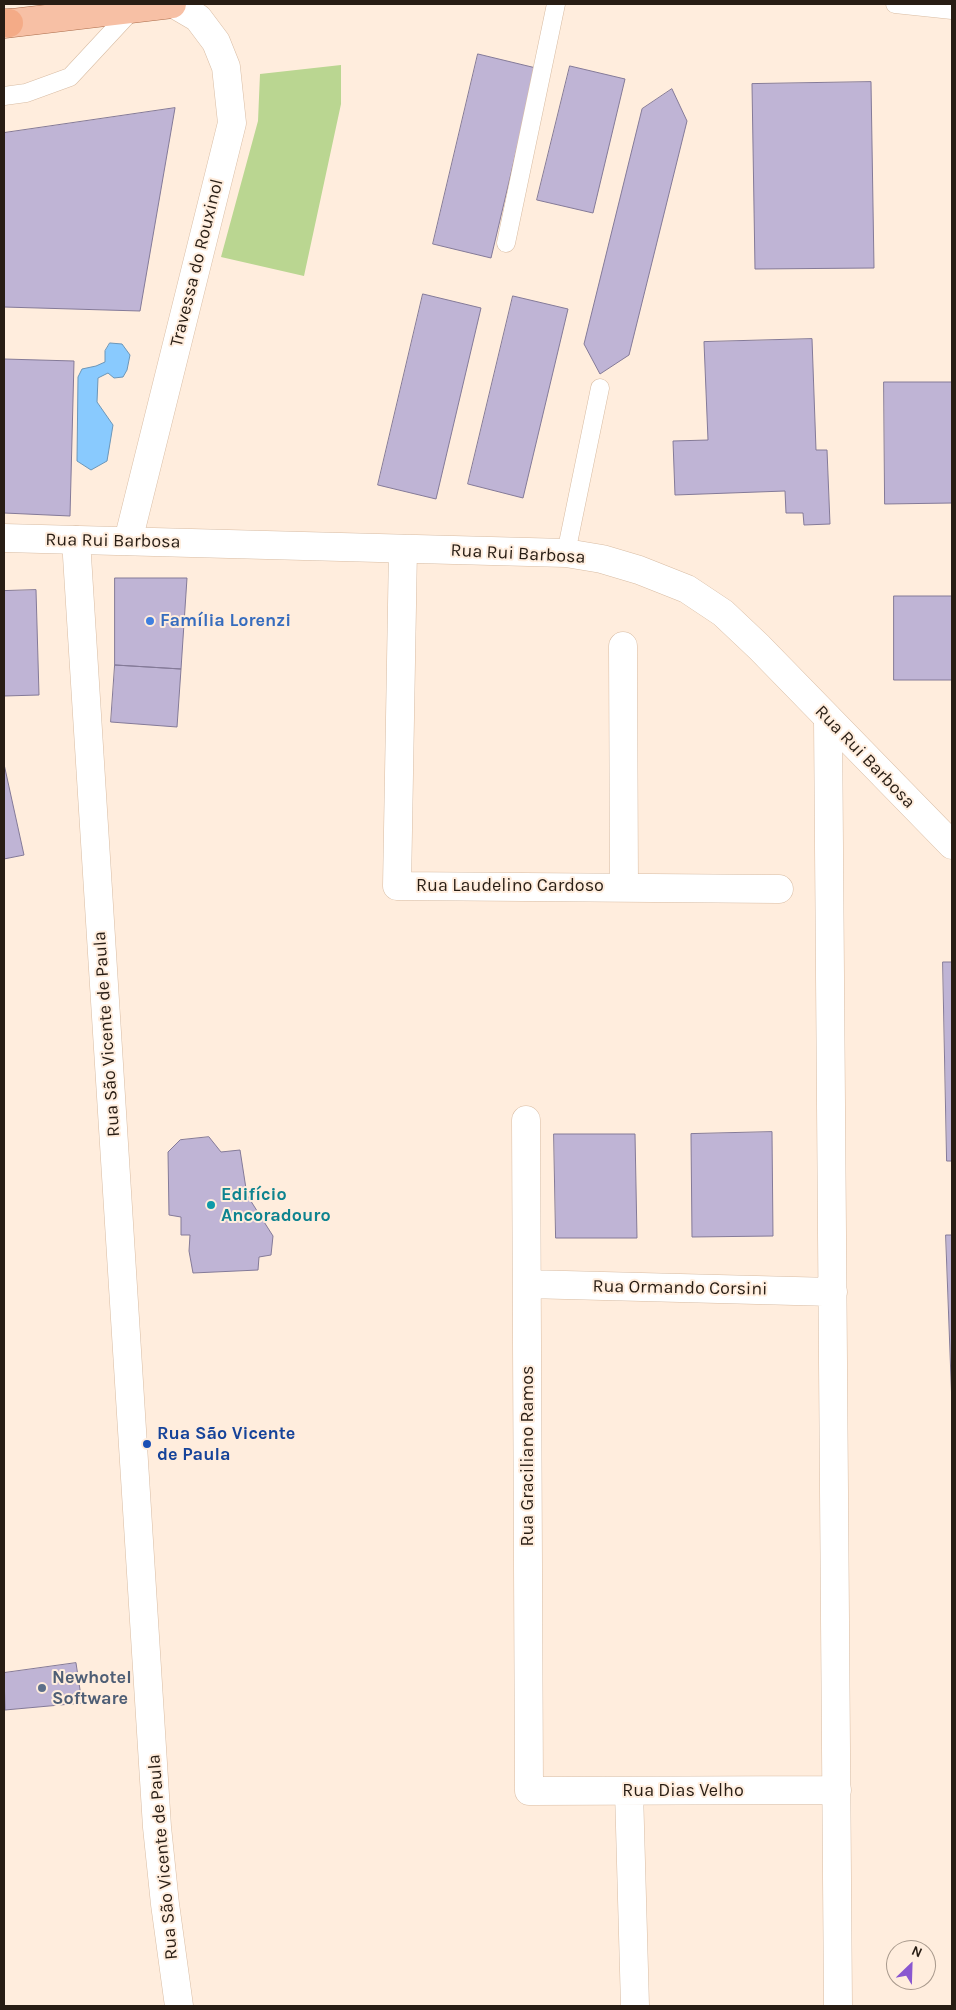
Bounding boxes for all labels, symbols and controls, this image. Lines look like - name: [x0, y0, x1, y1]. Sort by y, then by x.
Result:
- street label: Travessa do Rouxinol: [166, 177, 228, 349]
- street label: Rua Rui Barbosa: [45, 529, 181, 553]
- street label: Rua Rui Barbosa: [450, 540, 586, 568]
- place label: Família Lorenzi: [160, 610, 291, 632]
- marker: Família Lorenzi: [144, 615, 156, 627]
- street label: Rua Rui Barbosa: [810, 701, 920, 813]
- street label: Rua Laudelino Cardoso: [416, 875, 604, 897]
- street label: Rua São Vicente de Paula: [89, 930, 125, 1138]
- place label: Edifício Ancoradouro: [221, 1184, 331, 1226]
- marker: Edifício Ancoradouro: [205, 1199, 217, 1211]
- street label: Rua Ormando Corsini: [592, 1276, 768, 1300]
- street label: Rua Graciliano Ramos: [517, 1365, 539, 1547]
- place label: Rua São Vicente de Paula: [157, 1423, 295, 1466]
- marker: Rua São Vicente de Paula: [141, 1438, 153, 1450]
- place label: Newhotel Software: [52, 1667, 132, 1710]
- marker: Newhotel Software: [36, 1682, 48, 1694]
- street label: Rua São Vicente de Paula: [143, 1753, 183, 1961]
- street label: Rua Dias Velho: [622, 1780, 744, 1802]
- north arrow: [886, 1940, 936, 1990]
- text: N: [909, 1942, 925, 1962]

